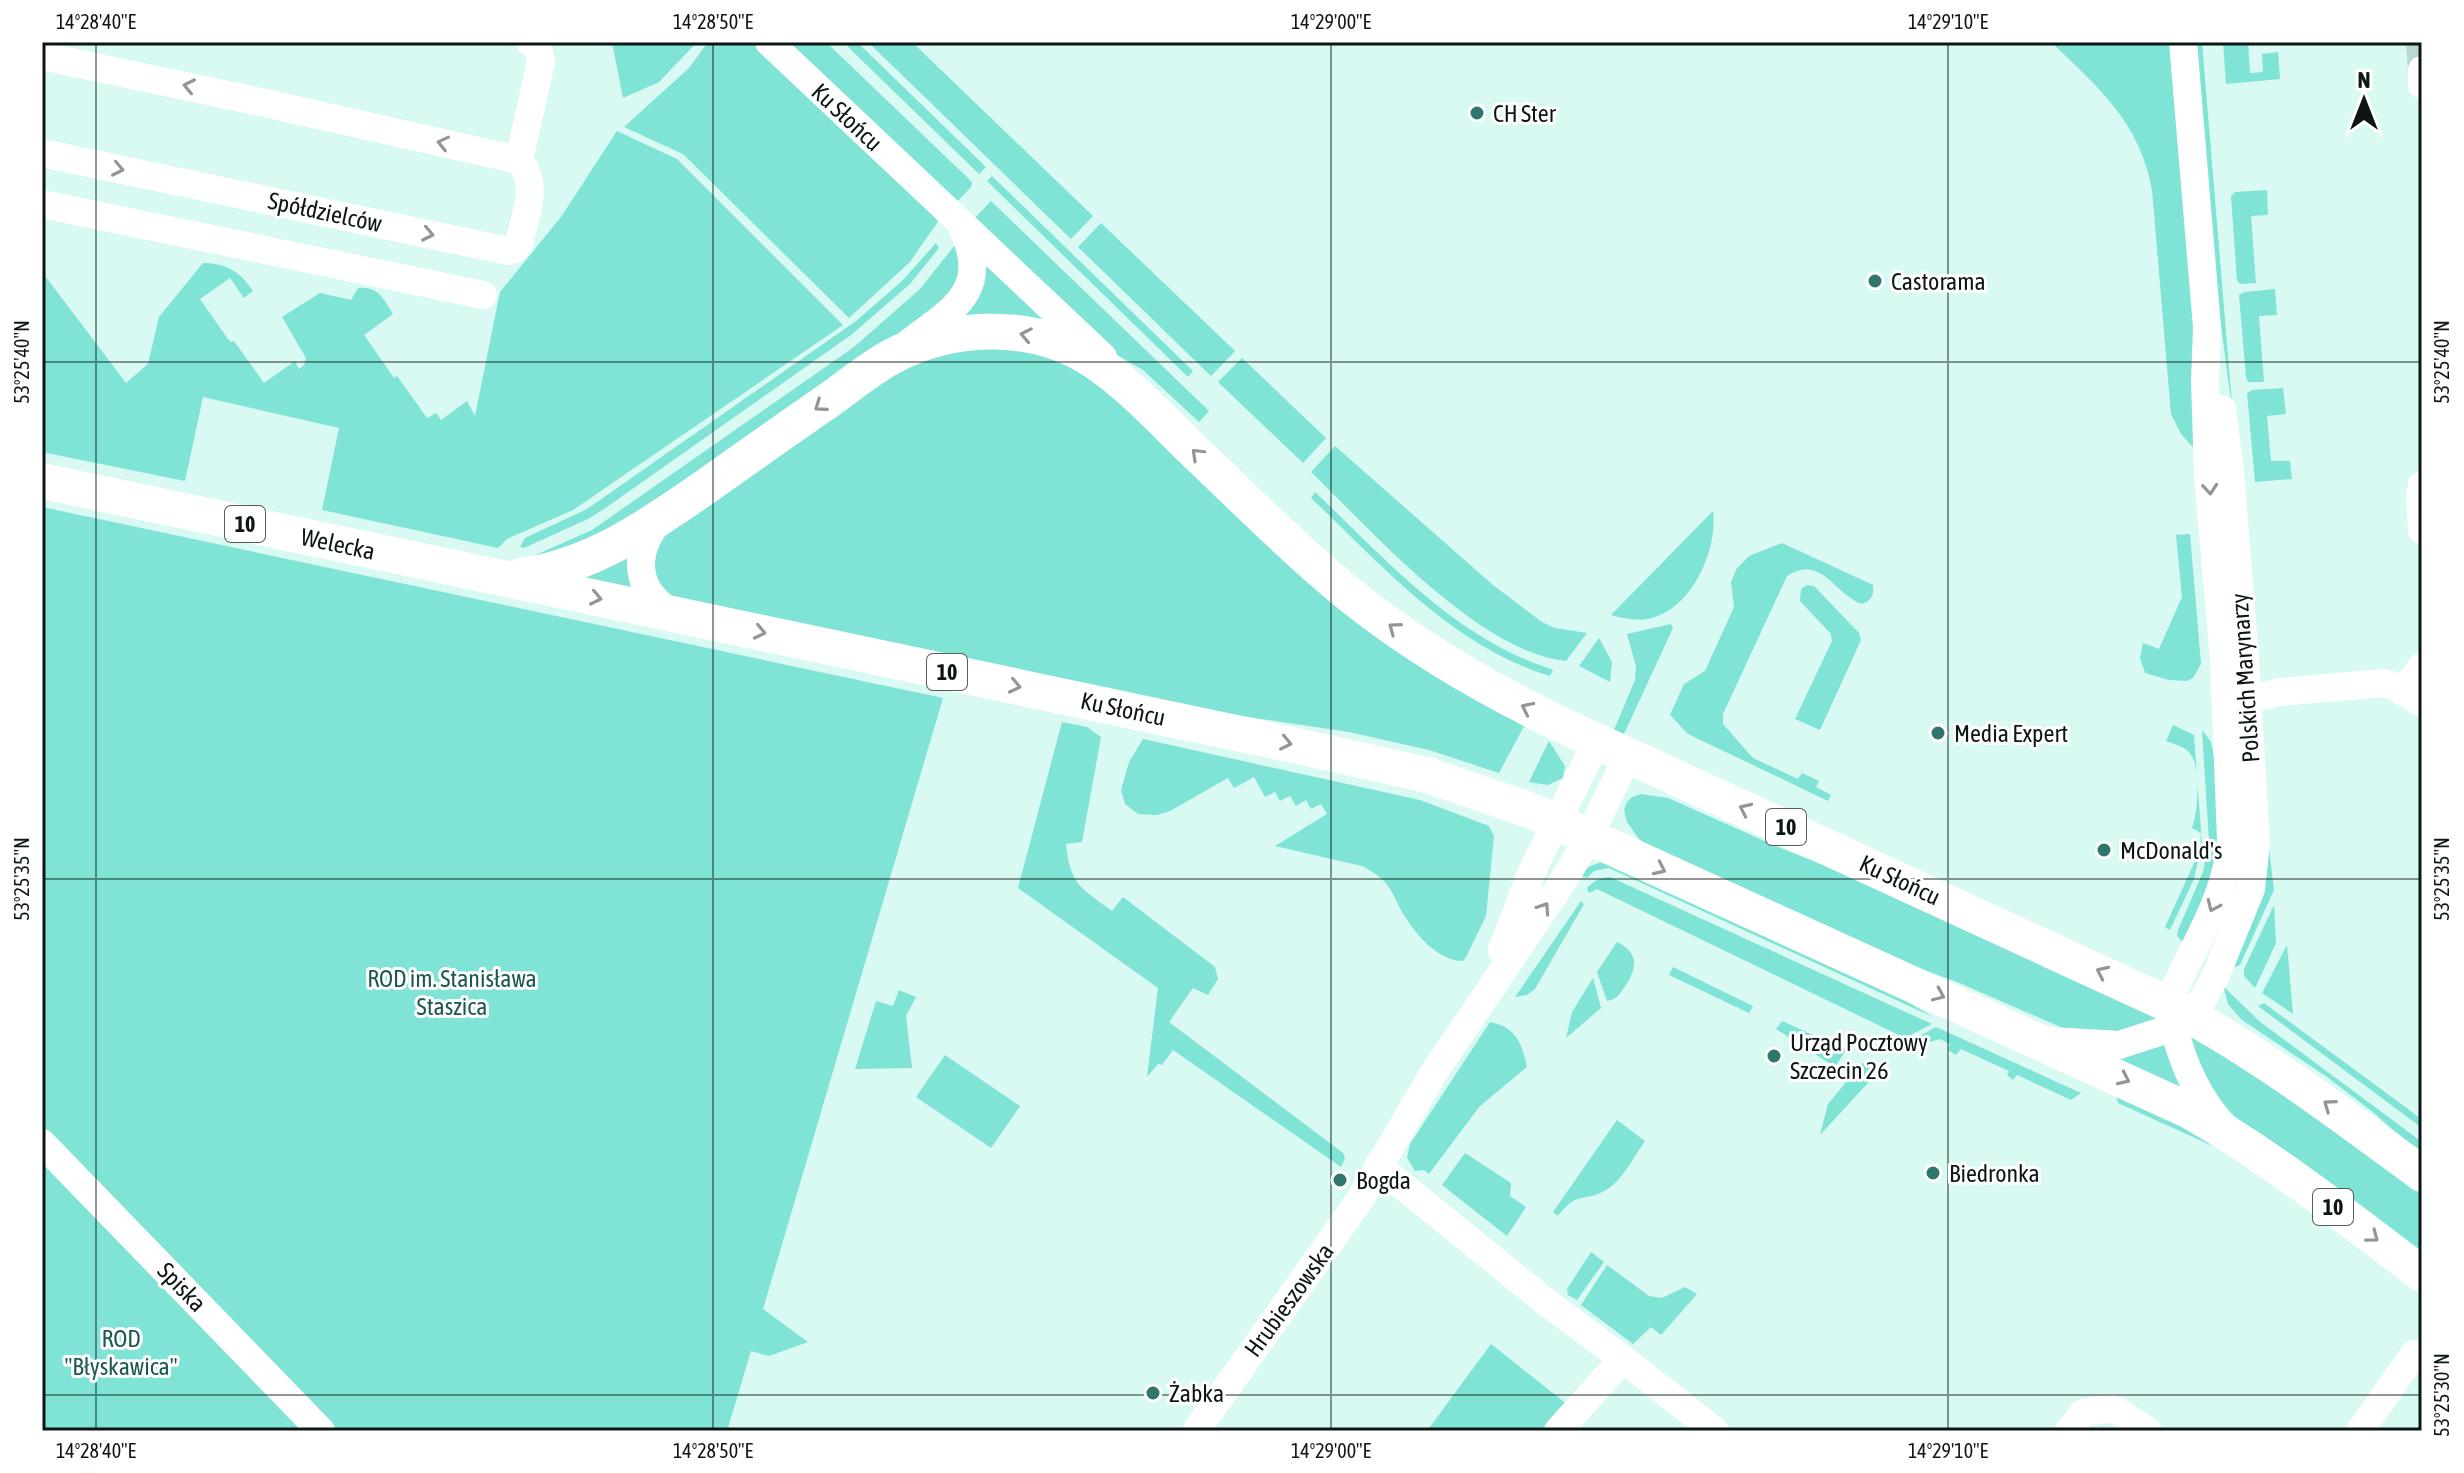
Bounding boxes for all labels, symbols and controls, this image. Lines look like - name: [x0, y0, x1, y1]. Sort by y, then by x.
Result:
- text: 14°28'40"E: [56, 10, 137, 33]
- text: 14°28'50"E: [673, 10, 754, 33]
- text: 14°29'00"E: [1291, 10, 1372, 33]
- text: 14°29'10"E: [1908, 10, 1989, 33]
- north arrow: [2324, 60, 2404, 140]
- text: N: [2358, 67, 2370, 93]
- street label: Ku Słońcu: [806, 78, 888, 156]
- one-way arrow: [182, 79, 196, 96]
- place label: CH Ster: [1493, 100, 1557, 127]
- marker: CH Ster: [1468, 104, 1486, 122]
- one-way arrow: [436, 135, 450, 152]
- one-way arrow: [111, 160, 125, 177]
- street label: Spółdzielców: [266, 187, 384, 237]
- one-way arrow: [420, 225, 434, 242]
- place label: Castorama: [1891, 268, 1986, 295]
- marker: Castorama: [1866, 272, 1884, 290]
- text: 53°25'40"N: [10, 320, 33, 404]
- text: 53°25'40"N: [2430, 320, 2453, 404]
- one-way arrow: [1020, 327, 1033, 344]
- one-way arrow: [814, 396, 828, 411]
- one-way arrow: [1192, 448, 1206, 463]
- one-way arrow: [2201, 483, 2218, 496]
- road number: 10: [225, 506, 265, 542]
- street label: Welecka: [298, 523, 378, 565]
- one-way arrow: [588, 589, 602, 606]
- street label: Polskich Marynarzy: [2226, 592, 2264, 763]
- one-way arrow: [754, 623, 767, 640]
- one-way arrow: [1389, 623, 1403, 638]
- road number: 10: [927, 654, 967, 690]
- one-way arrow: [1007, 677, 1021, 694]
- street label: Ku Słońcu: [1078, 687, 1168, 731]
- one-way arrow: [1521, 703, 1536, 718]
- place label: Media Expert: [1954, 720, 2068, 747]
- marker: Media Expert: [1929, 724, 1947, 742]
- one-way arrow: [1279, 734, 1292, 751]
- one-way arrow: [1739, 803, 1753, 819]
- road number: 10: [1766, 809, 1806, 845]
- text: 53°25'35"N: [10, 837, 33, 921]
- place label: McDonald's: [2120, 837, 2222, 864]
- text: 53°25'35"N: [2430, 837, 2453, 921]
- marker: McDonald's: [2095, 841, 2113, 859]
- street label: Ku Słońcu: [1855, 850, 1945, 910]
- one-way arrow: [1652, 859, 1667, 874]
- one-way arrow: [2207, 898, 2223, 912]
- one-way arrow: [1534, 902, 1549, 917]
- park label: ROD im. Stanisława Staszica: [367, 965, 537, 1020]
- one-way arrow: [2095, 966, 2110, 982]
- one-way arrow: [1931, 986, 1945, 1002]
- place label: Urząd Pocztowy Szczecin 26: [1790, 1029, 1928, 1084]
- marker: Urząd Pocztowy Szczecin 26: [1765, 1047, 1783, 1065]
- one-way arrow: [2116, 1069, 2130, 1085]
- one-way arrow: [2323, 1100, 2338, 1115]
- place label: Biedronka: [1949, 1160, 2040, 1187]
- marker: Biedronka: [1924, 1164, 1942, 1182]
- place label: Bogda: [1356, 1167, 1411, 1194]
- marker: Bogda: [1331, 1171, 1349, 1189]
- road number: 10: [2313, 1189, 2353, 1225]
- one-way arrow: [2365, 1228, 2379, 1242]
- street label: Hrubieszowska: [1239, 1238, 1339, 1362]
- street label: Spiska: [152, 1257, 212, 1317]
- park label: ROD "Błyskawica": [64, 1325, 178, 1380]
- text: 53°25'30"N: [2430, 1353, 2453, 1437]
- place label: Żabka: [1169, 1380, 1224, 1407]
- marker: Żabka: [1144, 1384, 1162, 1402]
- text: 14°28'40"E: [56, 1439, 137, 1462]
- text: 14°28'50"E: [673, 1439, 754, 1462]
- text: 14°29'00"E: [1291, 1439, 1372, 1462]
- text: 14°29'10"E: [1908, 1439, 1989, 1462]

